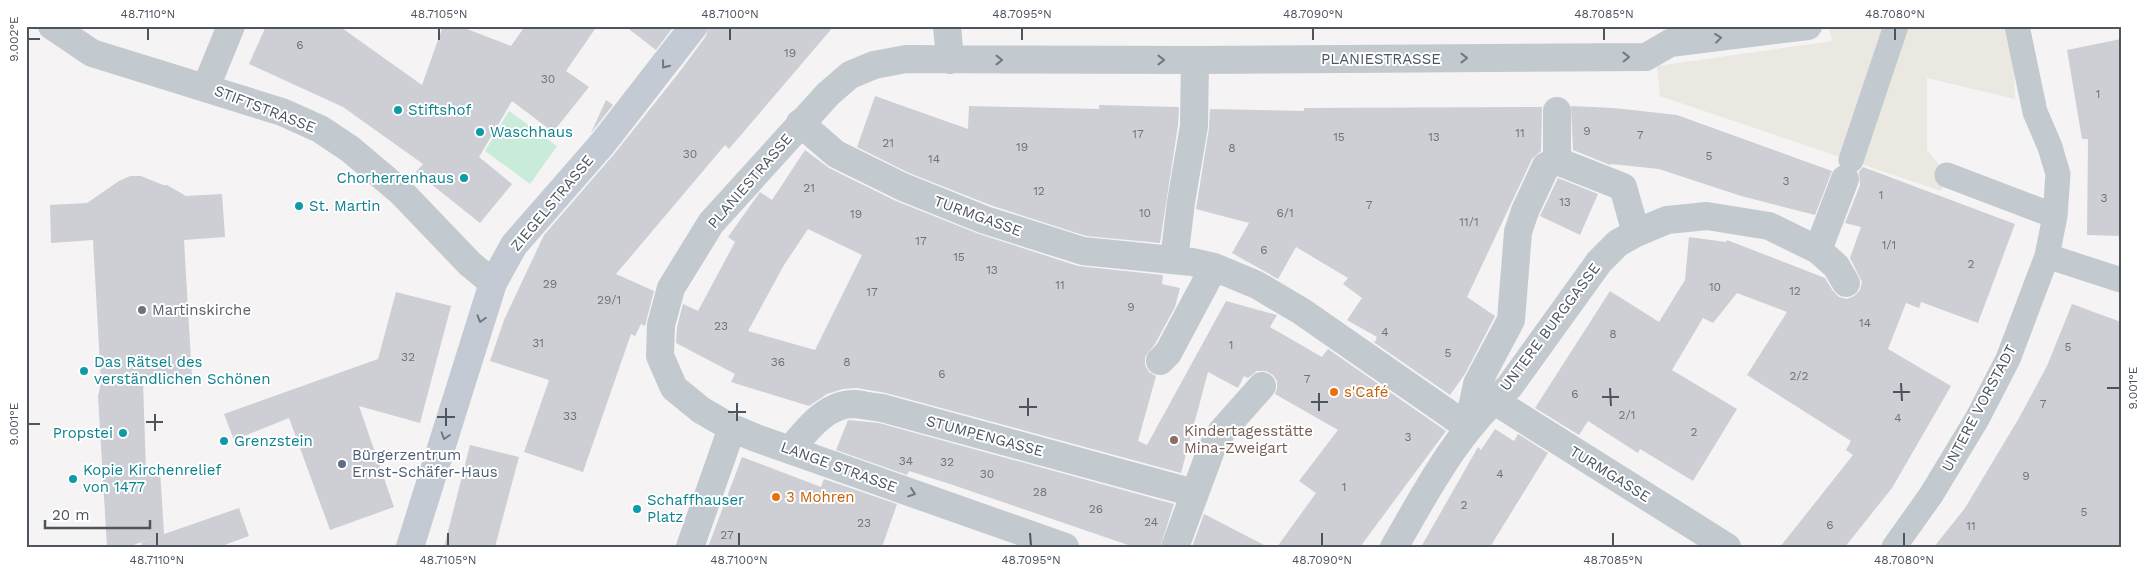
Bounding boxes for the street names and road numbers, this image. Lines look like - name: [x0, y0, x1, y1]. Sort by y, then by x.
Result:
- street label: PLANIESTRASSE: [1321, 50, 1441, 68]
- street label: STIFTSTRASSE: [212, 81, 318, 137]
- street label: PLANIESTRASSE: [704, 130, 796, 232]
- street label: ZIEGELSTRASSE: [507, 151, 597, 255]
- street label: TURMGASSE: [932, 192, 1024, 240]
- street label: UNTERE BURGGASSE: [1496, 259, 1604, 395]
- street label: UNTERE VORSTADT: [1938, 341, 2020, 475]
- street label: STUMPENGASSE: [924, 412, 1046, 460]
- street label: LANGE STRASSE: [778, 438, 900, 496]
- street label: TURMGASSE: [1566, 442, 1654, 506]

